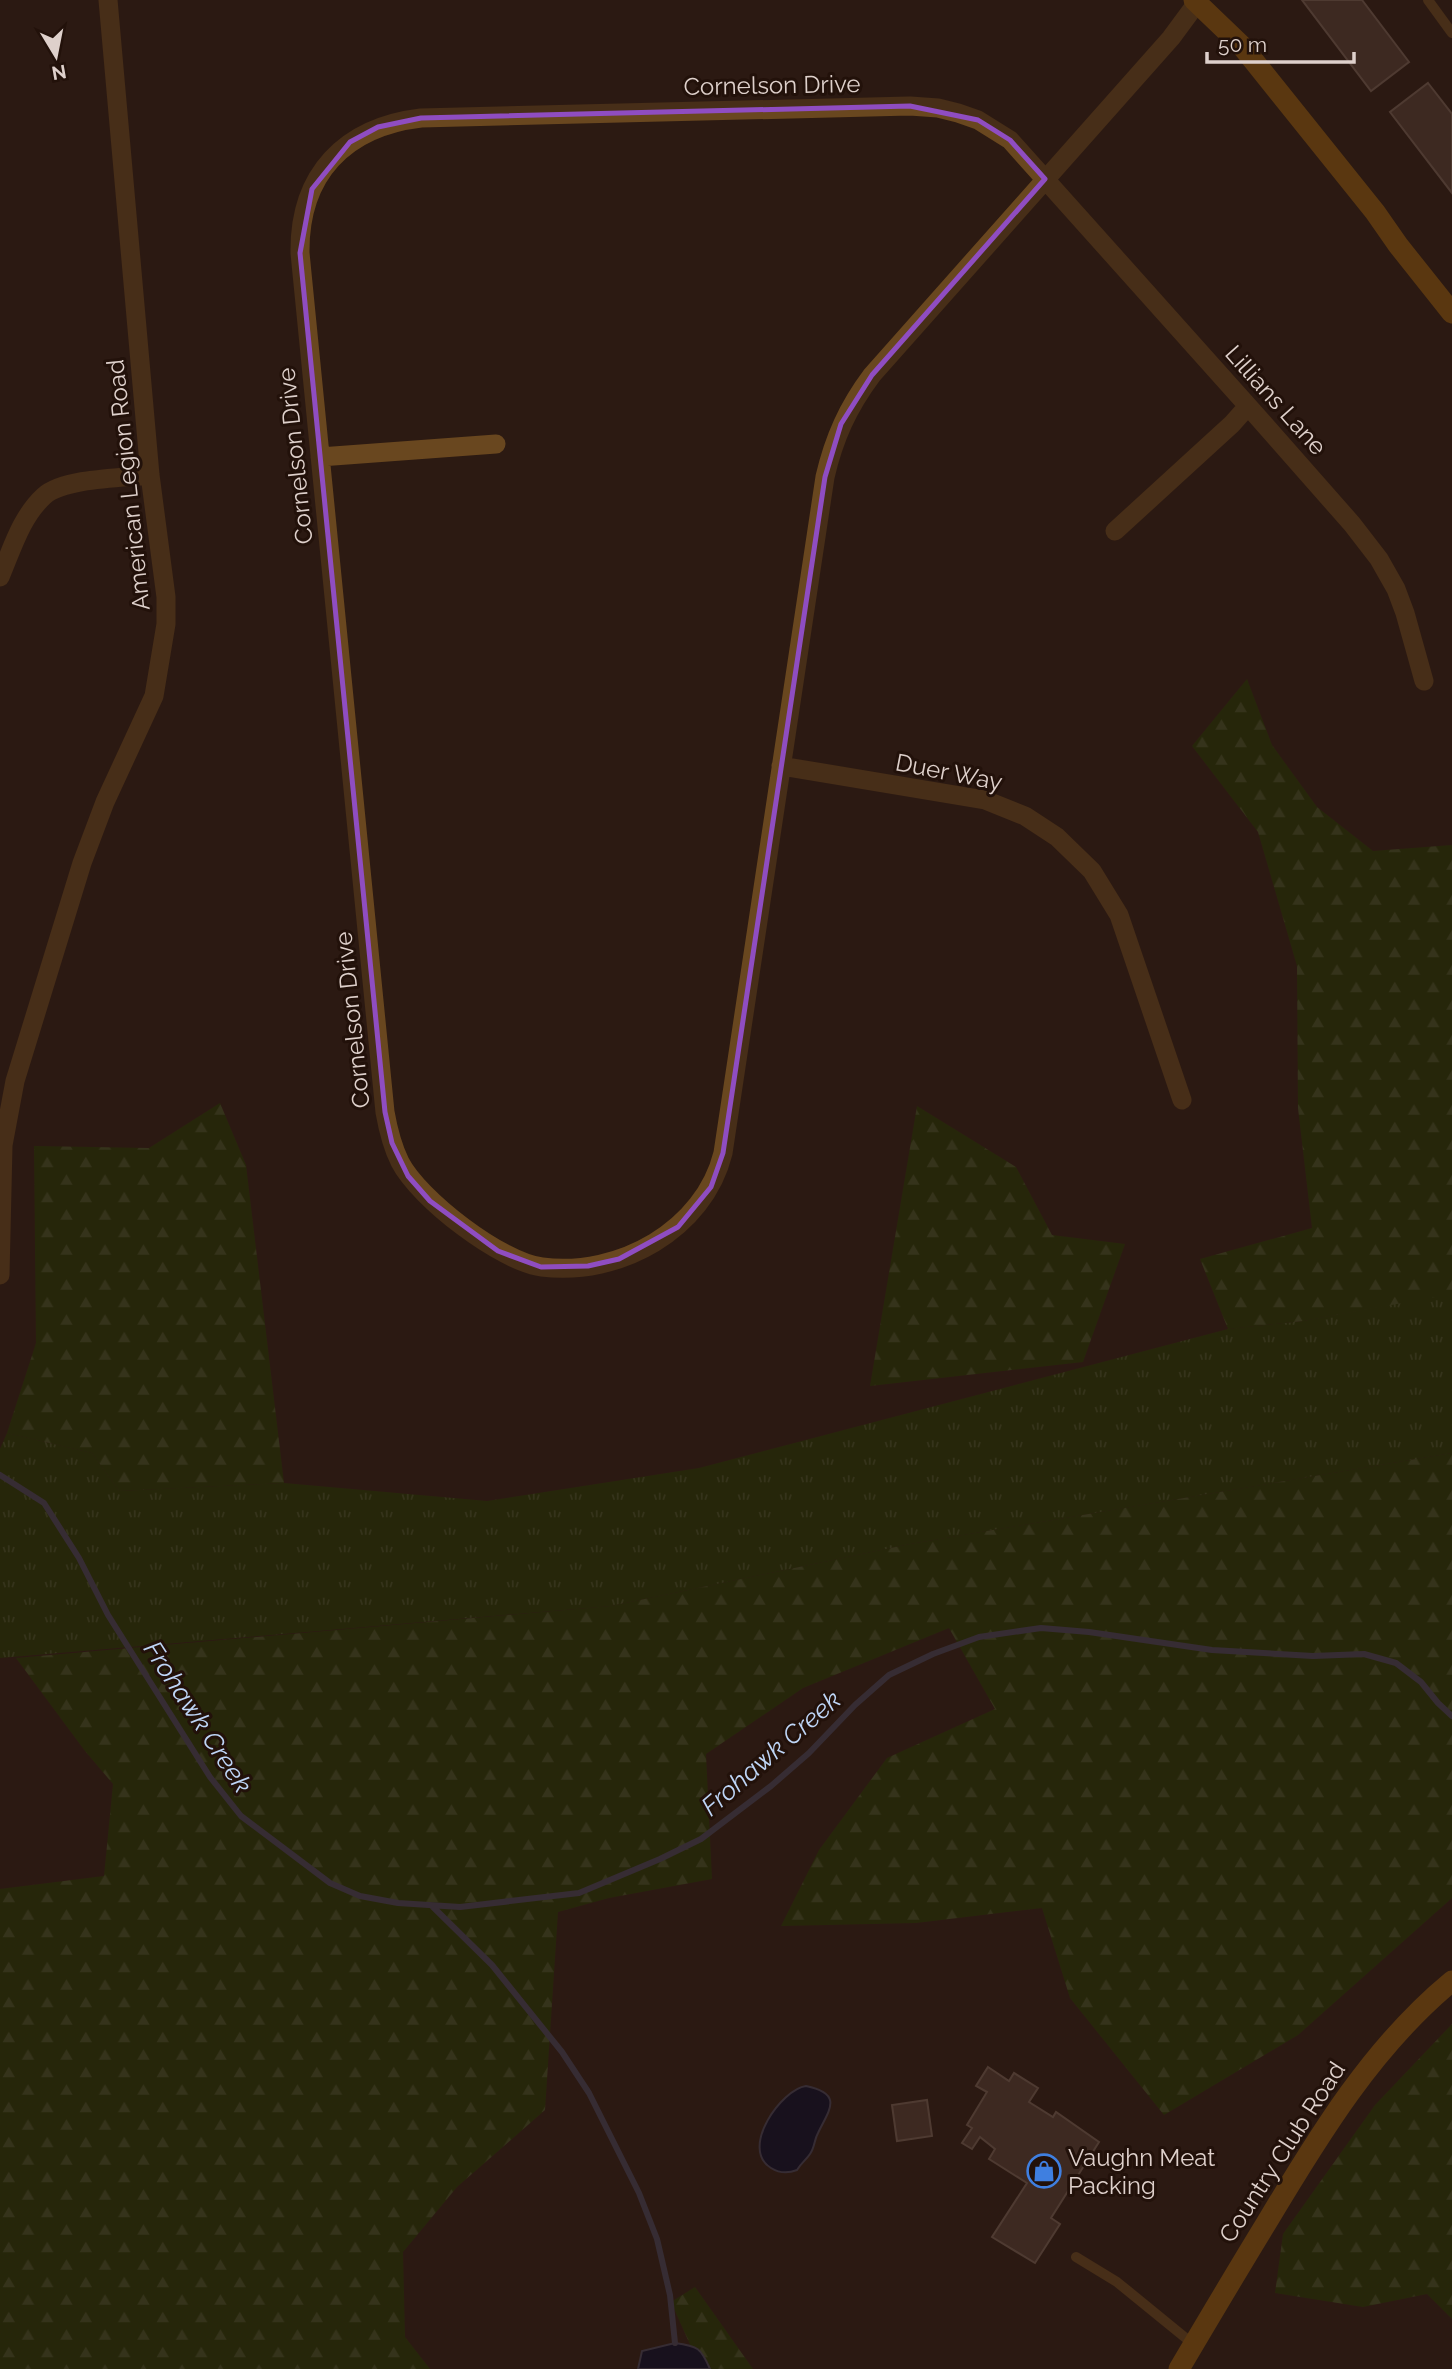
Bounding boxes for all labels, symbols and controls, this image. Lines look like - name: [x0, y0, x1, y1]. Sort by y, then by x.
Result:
- north arrow: [21, 21, 91, 91]
- scale bar: [1207, 21, 1354, 65]
- text: 50 m: [1218, 32, 1267, 57]
- text: N: [50, 61, 68, 85]
- street label: Cornelson Drive: [683, 69, 861, 101]
- street label: Lillians Lane: [1219, 339, 1333, 461]
- street label: American Legion Road: [100, 358, 156, 612]
- street label: Cornelson Drive: [271, 366, 319, 546]
- street label: Duer Way: [893, 747, 1005, 797]
- street label: Cornelson Drive: [328, 930, 376, 1110]
- water label: Frohawk Creek: [138, 1636, 258, 1799]
- water label: Frohawk Creek: [695, 1684, 847, 1822]
- street label: Country Club Road: [1213, 2056, 1351, 2248]
- place label: Vaughn Meat Packing: [1068, 2143, 1215, 2200]
- shop icon: Vaughn Meat Packing: [1025, 2152, 1063, 2190]

